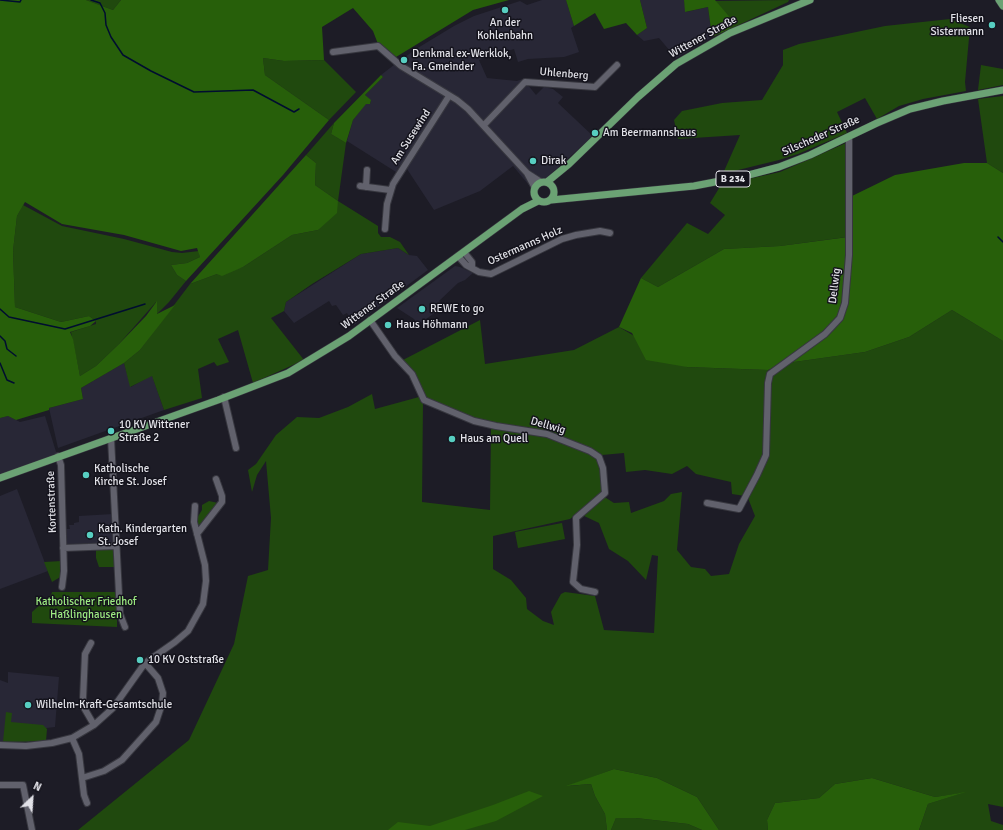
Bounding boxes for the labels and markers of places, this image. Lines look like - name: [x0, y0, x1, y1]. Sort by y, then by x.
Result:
- marker: An der Kohlenbahn: [500, 5, 510, 15]
- place label: Fliesen Sistermann: [930, 12, 984, 38]
- place label: An der Kohlenbahn: [477, 16, 533, 42]
- marker: Fliesen Sistermann: [987, 20, 997, 30]
- place label: Denkmal ex-Werklok, Fa. Gmeinder: [412, 47, 512, 73]
- marker: Denkmal ex-Werklok, Fa. Gmeinder: [399, 55, 409, 65]
- place label: Am Beermannshaus: [603, 126, 696, 140]
- marker: Am Beermannshaus: [590, 128, 600, 138]
- place label: Dirak: [541, 154, 566, 168]
- marker: Dirak: [528, 156, 538, 166]
- place label: REWE to go: [430, 302, 484, 316]
- marker: REWE to go: [417, 304, 427, 314]
- place label: Haus Höhmann: [396, 318, 468, 332]
- marker: Haus Höhmann: [383, 320, 393, 330]
- place label: 10 KV Wittener Straße 2: [119, 418, 190, 444]
- marker: 10 KV Wittener Straße 2: [106, 426, 116, 436]
- place label: Haus am Quell: [460, 432, 528, 446]
- marker: Haus am Quell: [447, 434, 457, 444]
- place label: Katholische Kirche St. Josef: [94, 462, 166, 488]
- marker: Katholische Kirche St. Josef: [81, 470, 91, 480]
- place label: Kath. Kindergarten St. Josef: [98, 522, 187, 548]
- marker: Kath. Kindergarten St. Josef: [85, 530, 95, 540]
- place label: 10 KV Oststraße: [148, 653, 224, 667]
- marker: 10 KV Oststraße: [135, 655, 145, 665]
- place label: Wilhelm-Kraft-Gesamtschule: [36, 698, 172, 712]
- marker: Wilhelm-Kraft-Gesamtschule: [23, 700, 33, 710]

